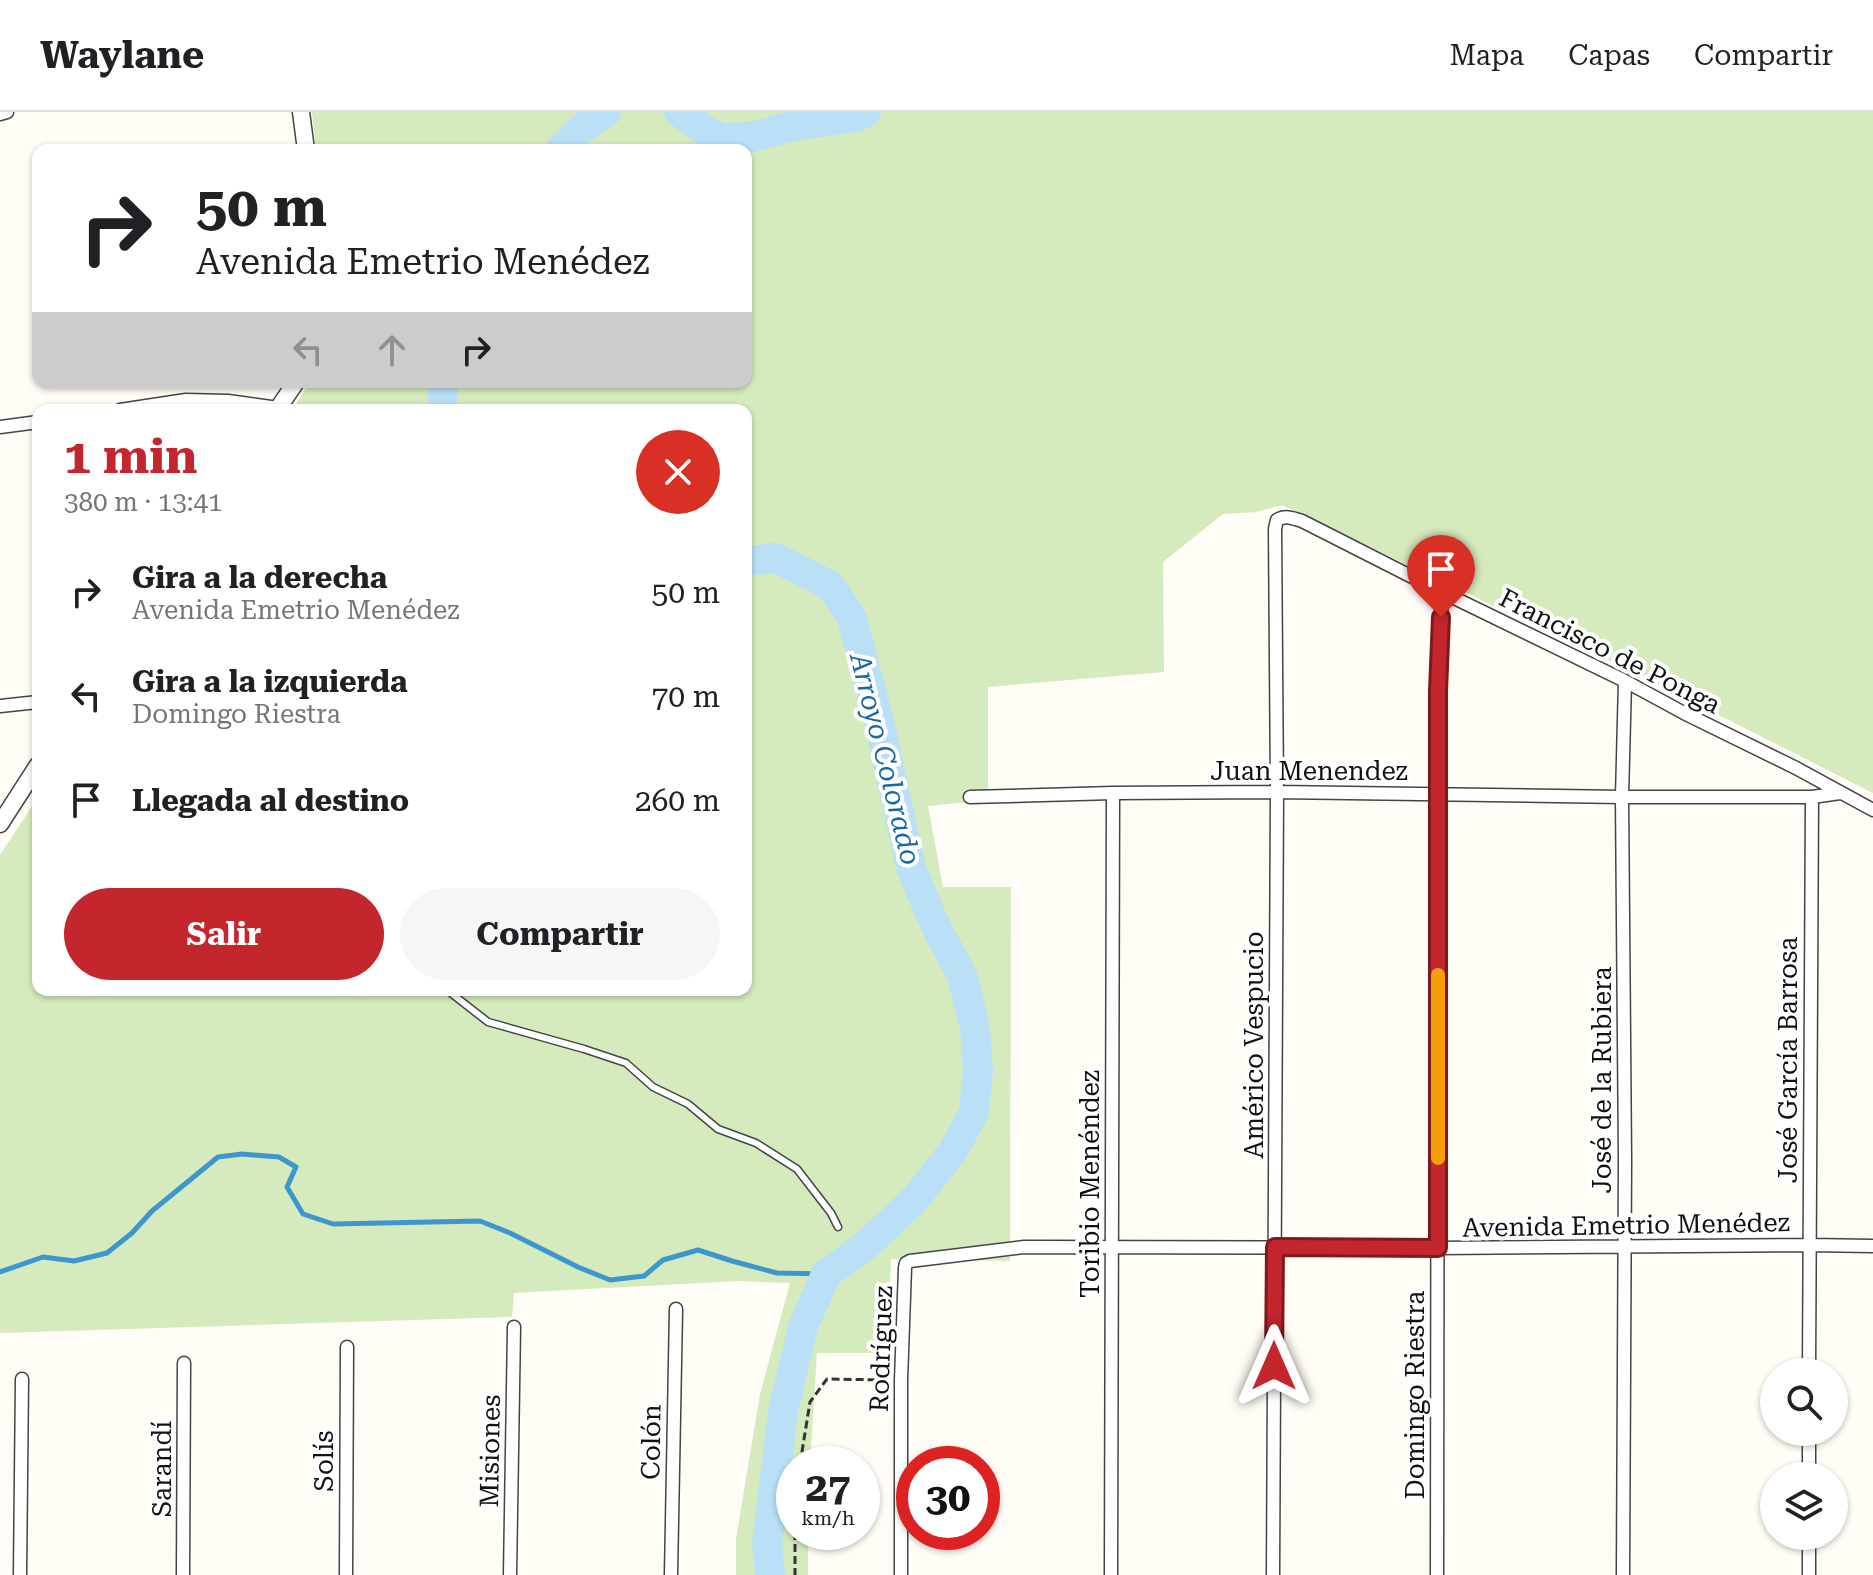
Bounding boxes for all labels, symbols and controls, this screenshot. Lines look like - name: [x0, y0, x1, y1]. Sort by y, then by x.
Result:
- text: Waylane: [40, 33, 204, 77]
- text: Mapa: [1449, 39, 1524, 72]
- text: Capas: [1568, 39, 1650, 72]
- text: Compartir: [1694, 39, 1833, 72]
- text: 50 m: [196, 174, 327, 240]
- icon: right: [64, 176, 168, 280]
- text: Avenida Emetrio Menédez: [196, 241, 649, 283]
- icon: left: [286, 328, 330, 372]
- icon: ahead: [370, 328, 414, 372]
- icon: right: [454, 328, 498, 372]
- text: 1 min: [64, 429, 197, 485]
- button: close: [636, 430, 720, 514]
- text: 380 m · 13:41: [64, 487, 223, 517]
- pin: [1407, 535, 1475, 617]
- icon: arrive: [1419, 547, 1463, 591]
- text: Gira a la derecha: [132, 560, 387, 595]
- icon: right: [64, 570, 108, 614]
- text: 50 m: [651, 575, 720, 610]
- street label: Francisco de Ponga: [1495, 582, 1725, 720]
- text: Avenida Emetrio Menédez: [132, 595, 459, 625]
- water label: Arroyo Colorado: [843, 648, 928, 868]
- text: Gira a la izquierda: [132, 664, 408, 699]
- icon: left: [64, 674, 108, 718]
- text: 70 m: [651, 679, 720, 714]
- text: Domingo Riestra: [132, 699, 341, 729]
- street label: Juan Menendez: [1210, 756, 1408, 786]
- icon: arrive: [64, 778, 108, 822]
- text: Llegada al destino: [132, 783, 409, 818]
- text: 260 m: [635, 783, 720, 818]
- button: Salir: [64, 888, 384, 980]
- button: Compartir: [400, 888, 720, 980]
- street label: Américo Vespucio: [1239, 931, 1269, 1159]
- street label: José García Barrosa: [1773, 937, 1803, 1183]
- street label: José de la Rubiera: [1587, 966, 1617, 1194]
- street label: Toribio Menéndez: [1075, 1070, 1105, 1298]
- street label: Avenida Emetrio Menédez: [1462, 1207, 1790, 1243]
- street label: Rodríguez: [864, 1285, 898, 1413]
- street label: Domingo Riestra: [1400, 1291, 1430, 1499]
- position arrow: [1232, 1324, 1316, 1408]
- map controls: [1760, 1358, 1848, 1550]
- button: search: [1760, 1358, 1848, 1446]
- street label: Misiones: [474, 1394, 506, 1508]
- street label: Colón: [635, 1404, 667, 1480]
- street label: Sarandí: [147, 1421, 177, 1517]
- street label: Solís: [309, 1430, 339, 1492]
- speed limit sign: 30: [896, 1446, 1000, 1550]
- button: layers: [1760, 1462, 1848, 1550]
- text: 27: [806, 1464, 850, 1511]
- text: km/h: [801, 1506, 855, 1530]

